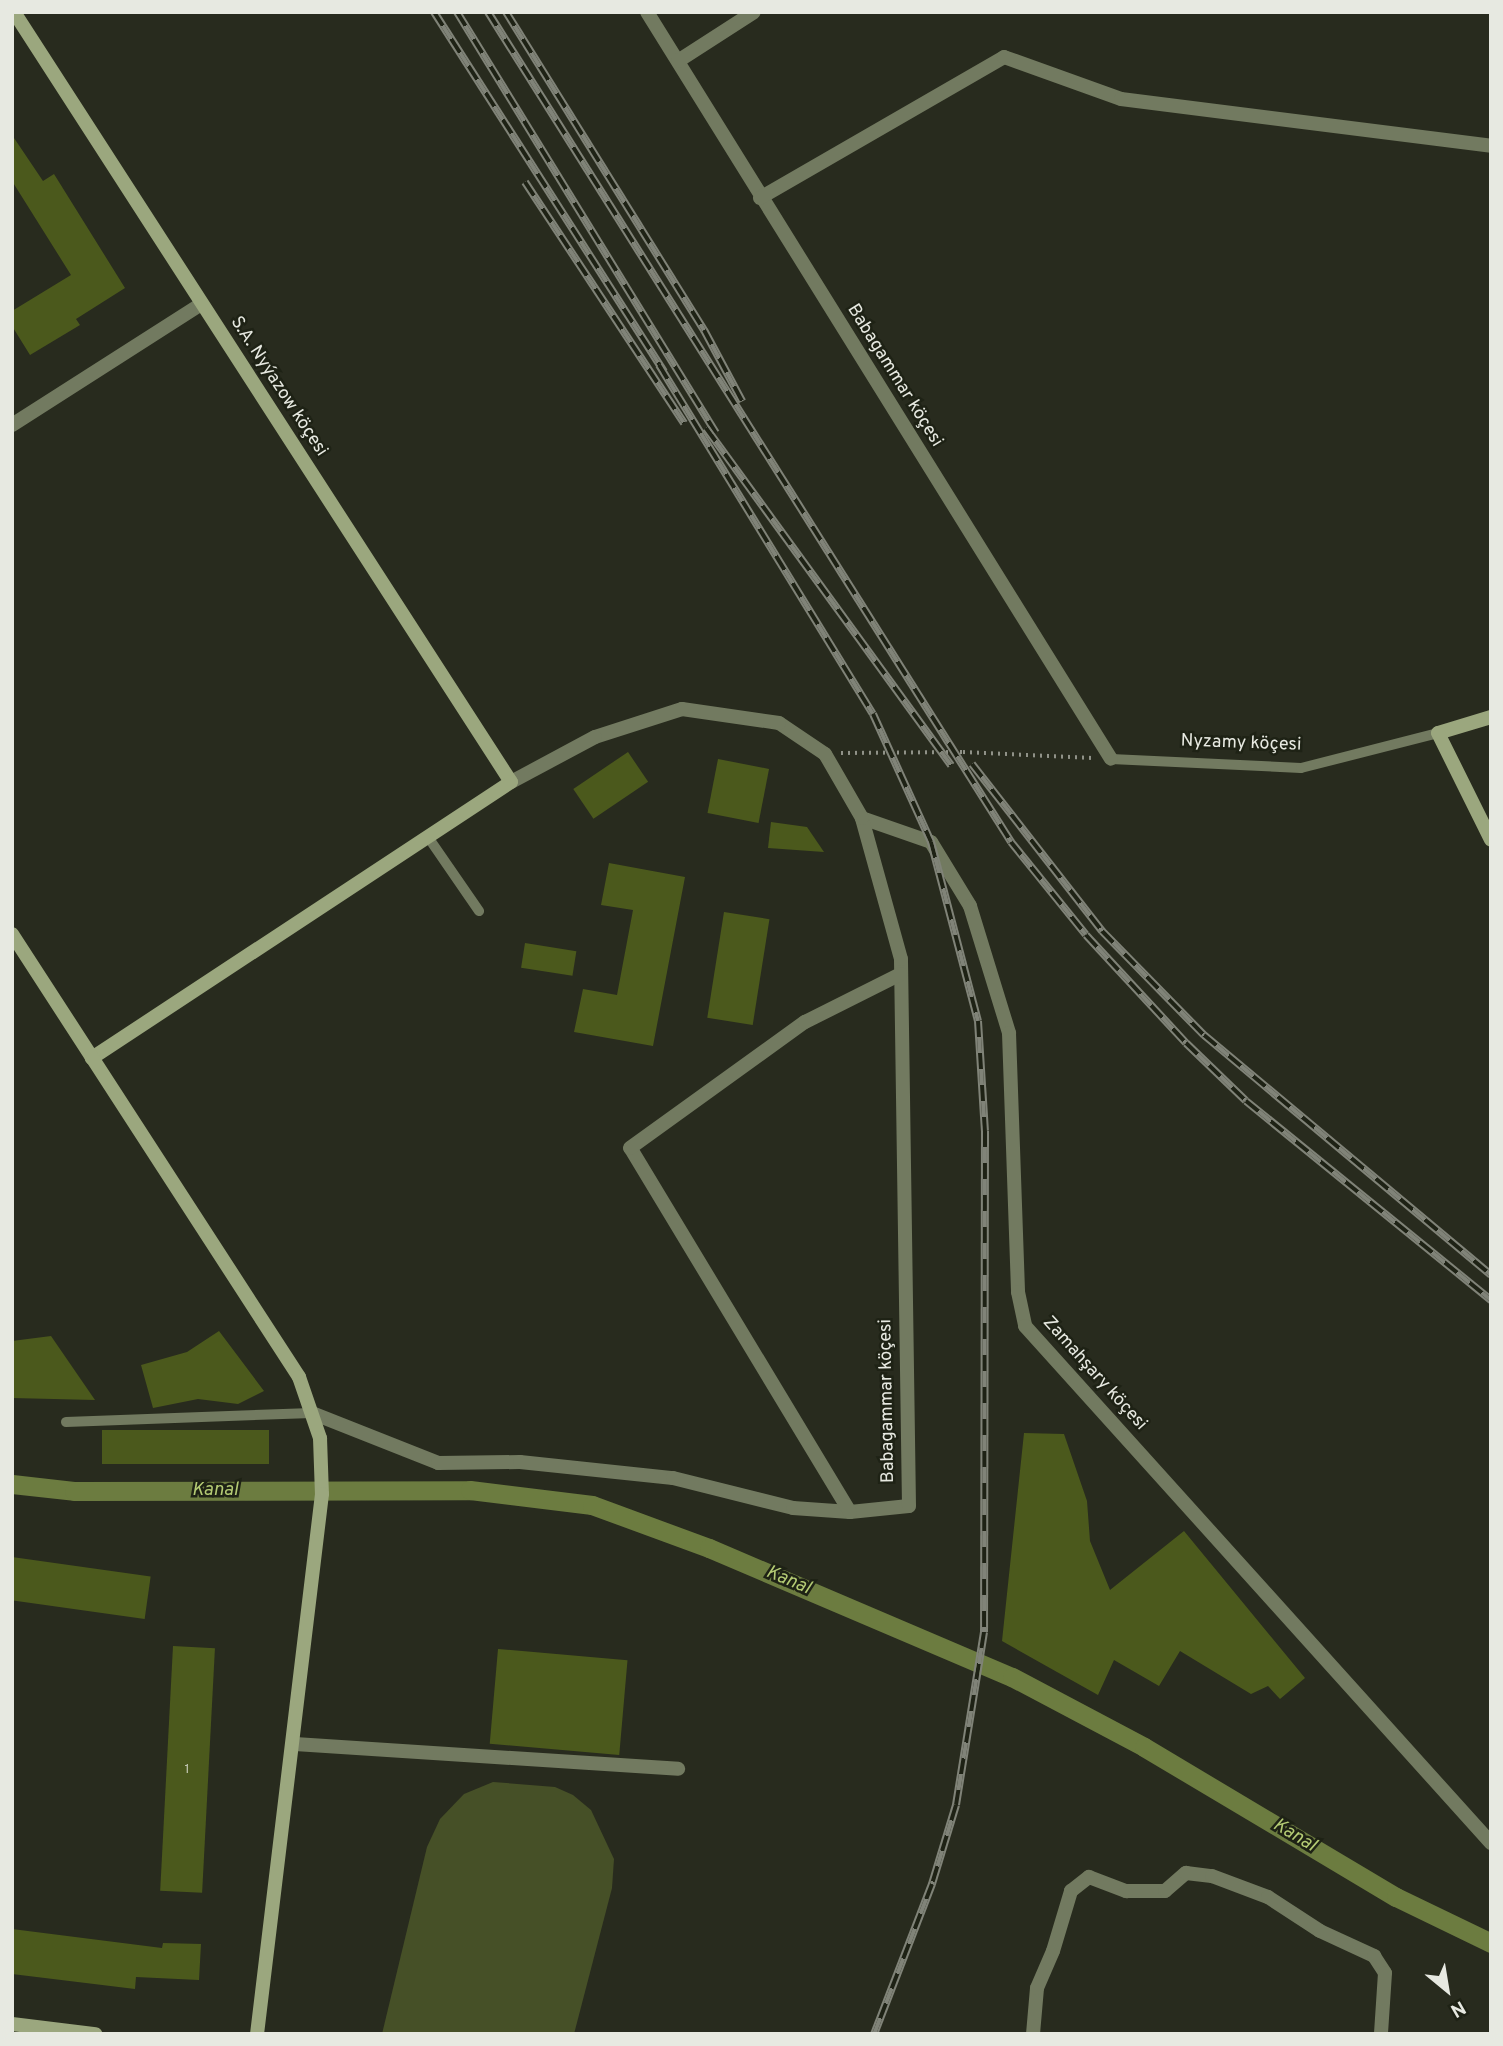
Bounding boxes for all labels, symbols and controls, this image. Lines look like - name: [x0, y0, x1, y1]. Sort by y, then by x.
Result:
- street label: Babagammar köçesi: [841, 301, 947, 451]
- street label: S.A. Nyýazow köçesi: [225, 313, 331, 461]
- street label: Nyzamy köçesi: [1180, 731, 1302, 757]
- street label: Zamahşary köçesi: [1037, 1312, 1151, 1436]
- street label: Babagammar köçesi: [876, 1319, 900, 1483]
- water label: Kanal: [192, 1480, 238, 1502]
- water label: Kanal: [762, 1561, 814, 1601]
- house number: 1: [184, 1762, 190, 1778]
- water label: Kanal: [1268, 1814, 1320, 1858]
- north arrow: [1412, 1955, 1482, 2025]
- text: N: [1446, 1994, 1469, 2022]

